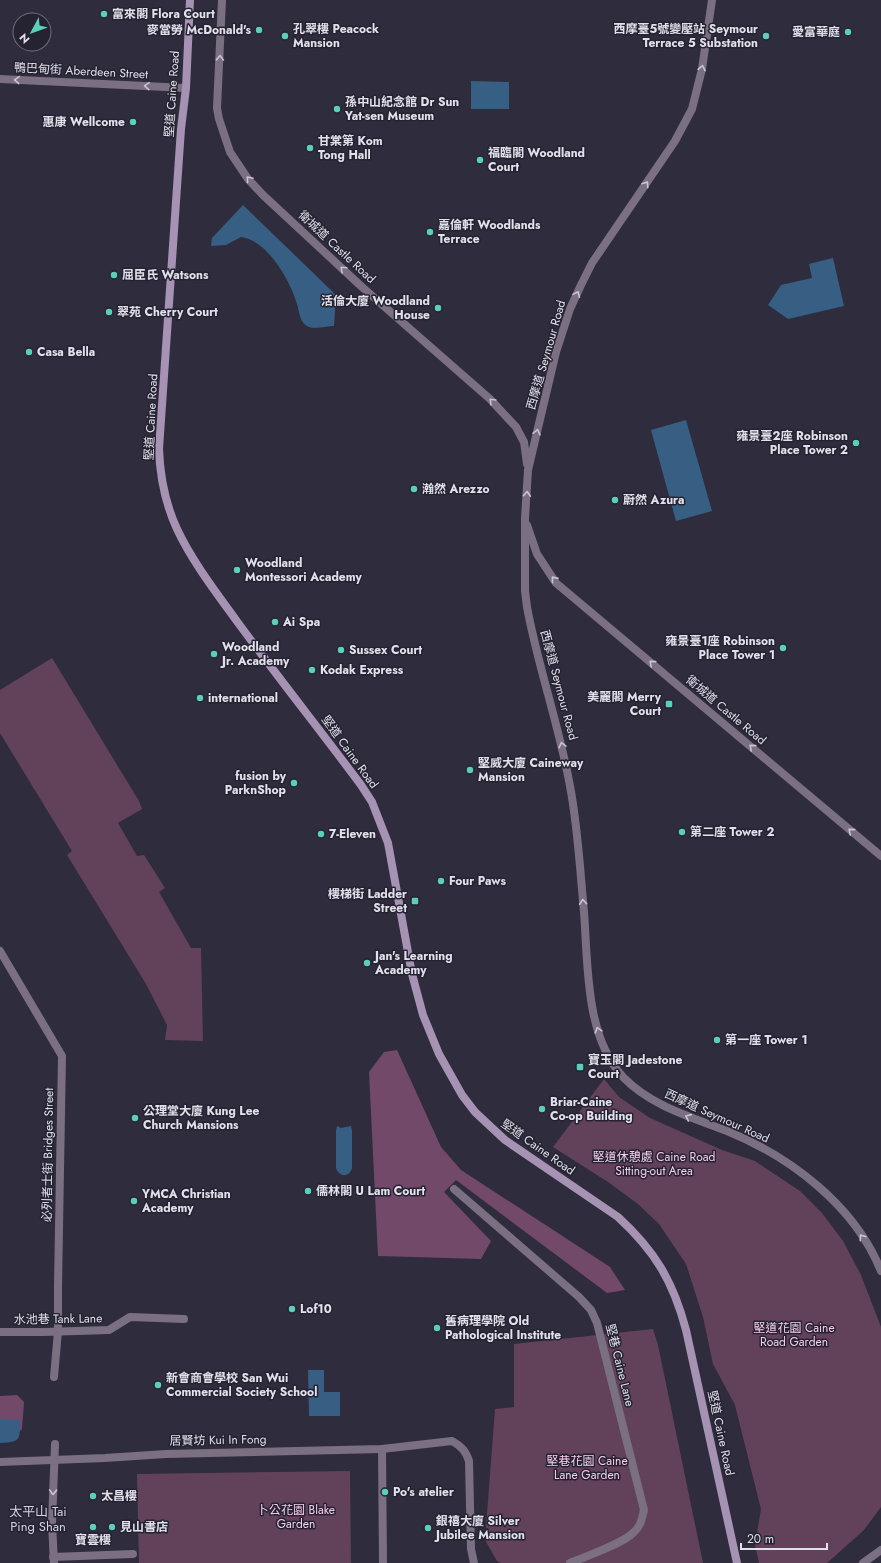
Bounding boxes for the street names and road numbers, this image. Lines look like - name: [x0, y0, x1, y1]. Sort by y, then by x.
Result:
- street label: 堅道 Caine Road: [160, 50, 184, 138]
- street label: 鴨巴甸街 Aberdeen Street: [13, 58, 149, 84]
- street label: 衛城道 Castle Road: [294, 206, 380, 288]
- street label: 西摩道 Seymour Road: [522, 298, 570, 412]
- street label: 堅道 Caine Road: [140, 373, 162, 461]
- street label: 西摩道 Seymour Road: [536, 628, 582, 742]
- street label: 衛城道 Castle Road: [682, 671, 770, 749]
- street label: 堅道 Caine Road: [317, 712, 383, 792]
- street label: 西摩道 Seymour Road: [662, 1085, 772, 1147]
- street label: 必列者士街 Bridges Street: [38, 1088, 58, 1222]
- street label: 堅道 Caine Road: [497, 1115, 579, 1179]
- street label: 水池巷 Tank Lane: [14, 1309, 102, 1329]
- street label: 堅巷 Caine Lane: [601, 1322, 639, 1408]
- street label: 堅道 Caine Road: [703, 1389, 739, 1477]
- street label: 居賢坊 Kui In Fong: [169, 1430, 267, 1450]

